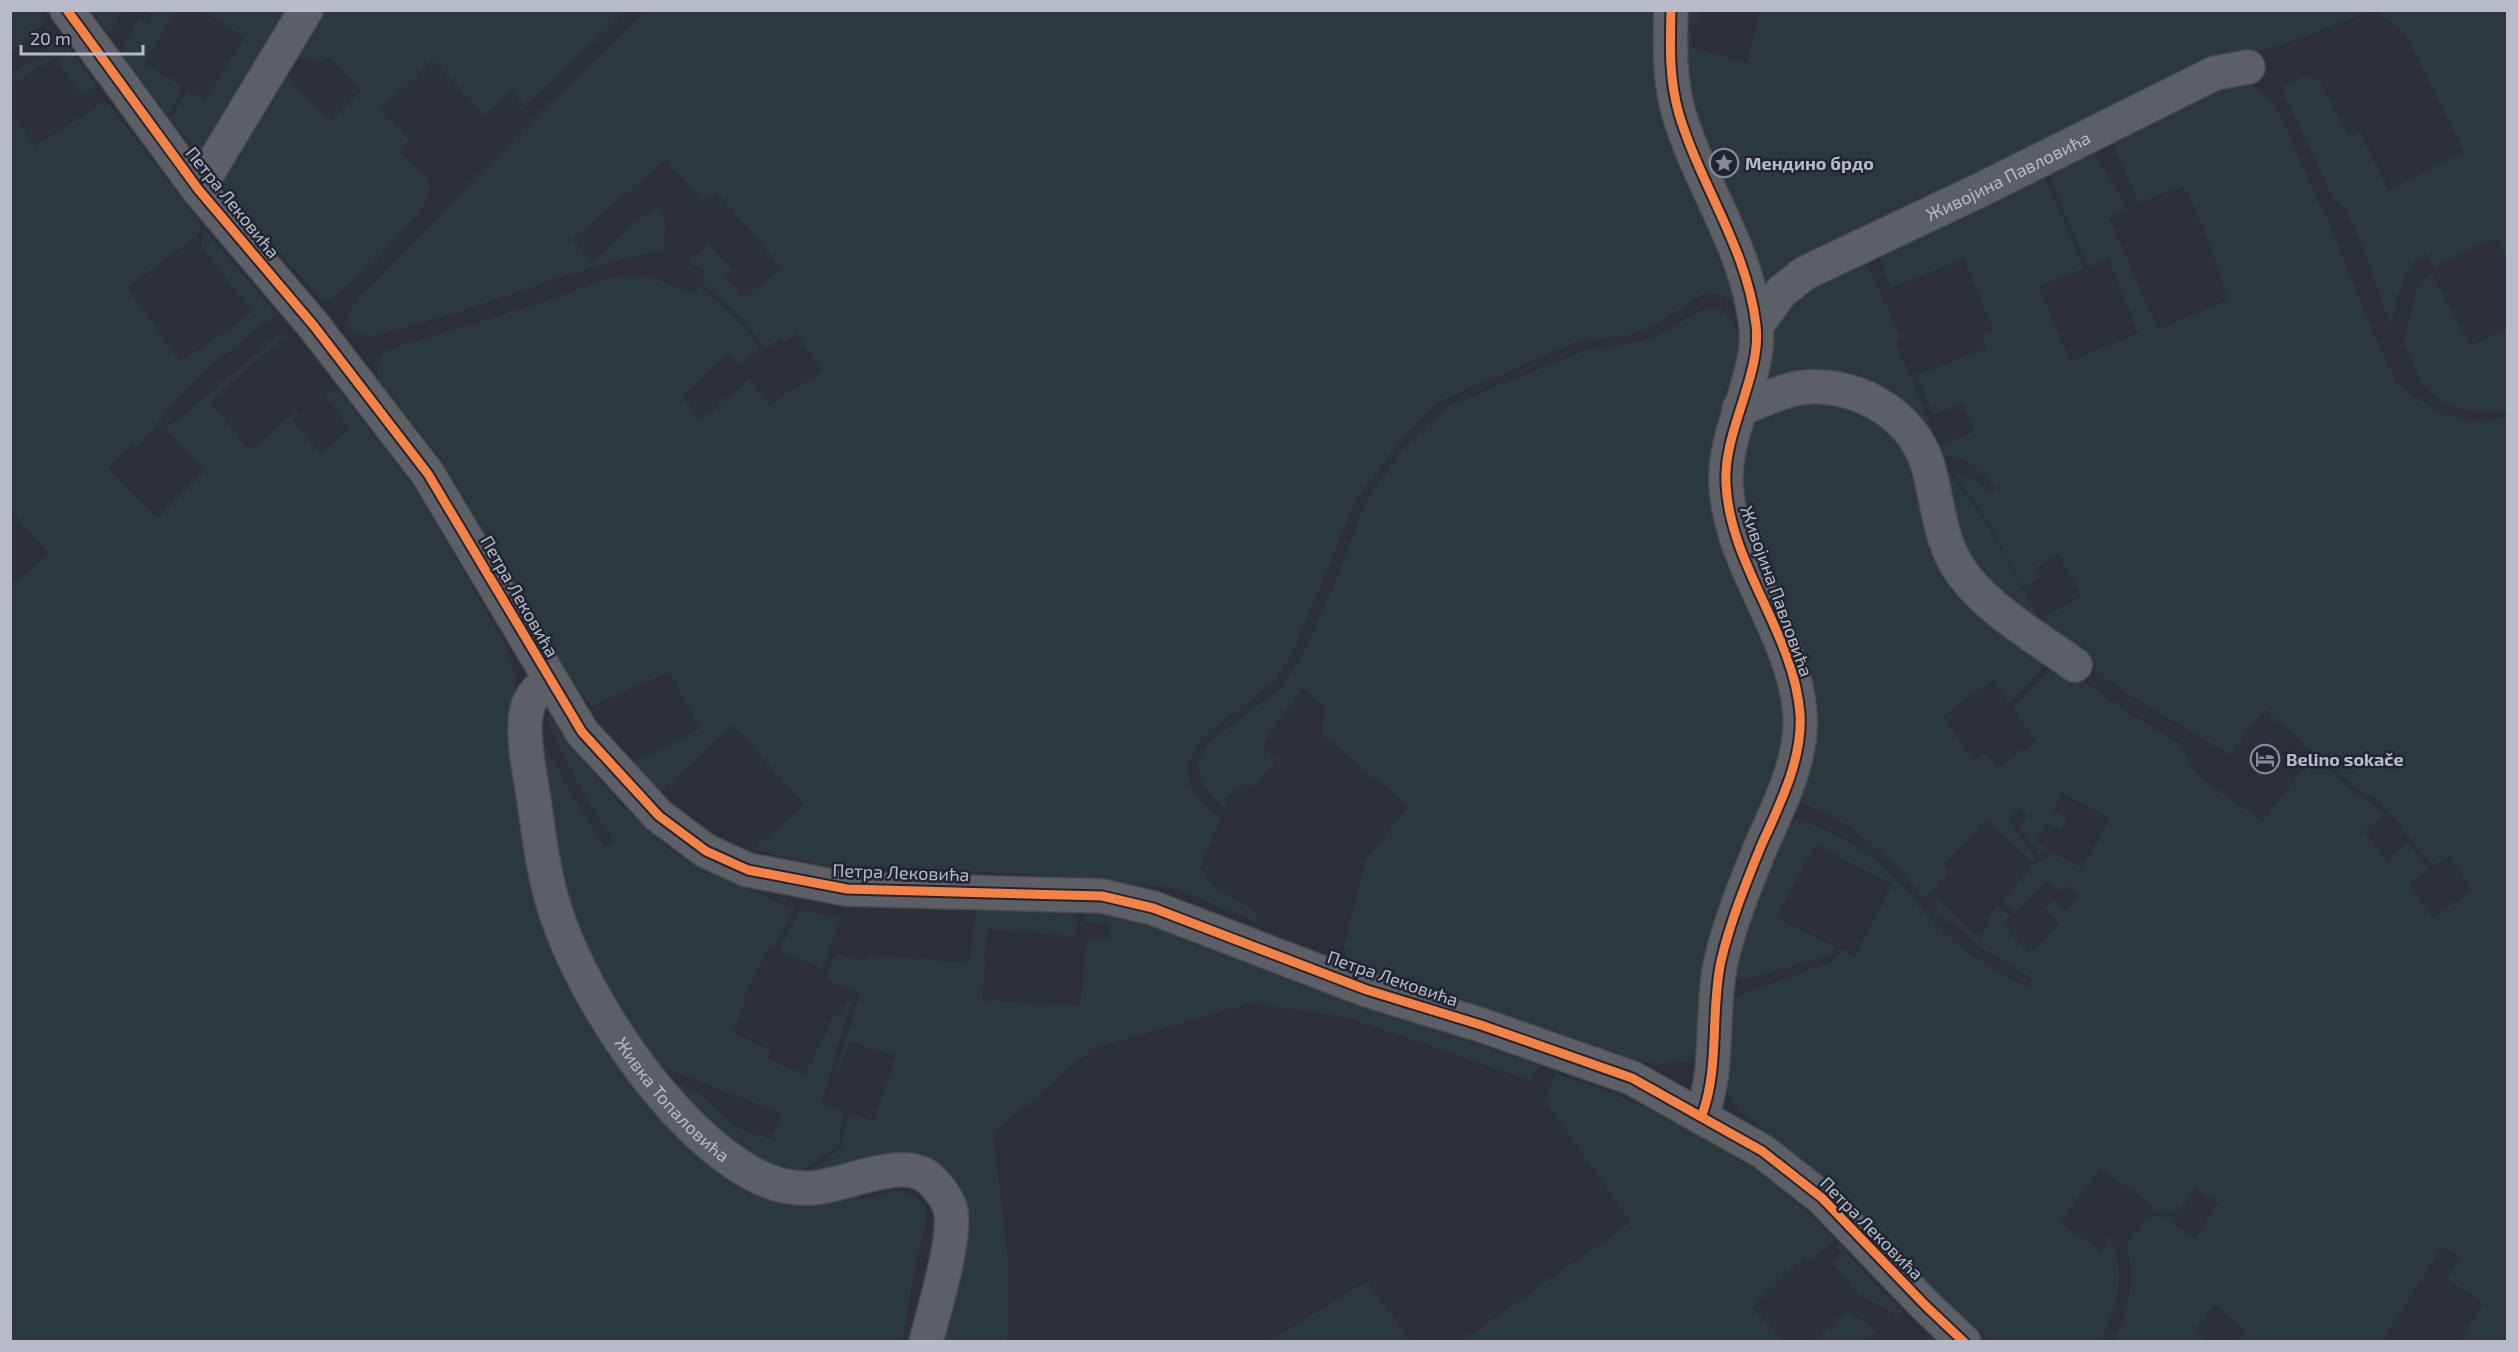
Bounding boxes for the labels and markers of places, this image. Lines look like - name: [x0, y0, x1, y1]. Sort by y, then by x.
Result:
- place icon: Мендино брдо: [1708, 147, 1740, 179]
- place label: Мендино брдо: [1745, 152, 1874, 174]
- hotel icon: Belino sokače: [2249, 743, 2281, 775]
- place label: Belino sokače: [2286, 748, 2404, 770]

